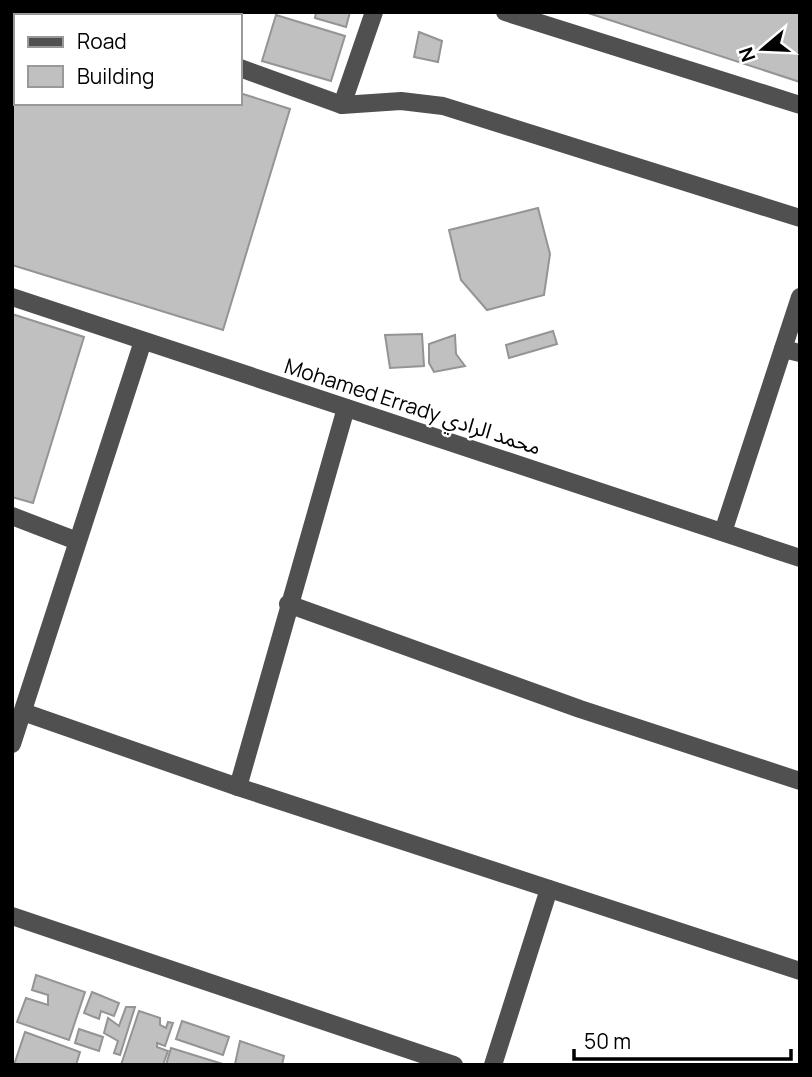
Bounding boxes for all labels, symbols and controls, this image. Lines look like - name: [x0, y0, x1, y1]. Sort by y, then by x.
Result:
- legend: [14, 14, 242, 105]
- north arrow: [728, 14, 798, 84]
- text: Road: [77, 27, 127, 55]
- text: N: [732, 44, 761, 65]
- text: Building: [77, 62, 154, 90]
- street label: Mohamed Errady محمد الرادي: [280, 351, 545, 463]
- scale bar: [574, 1018, 791, 1062]
- text: 50 m: [584, 1027, 631, 1055]

